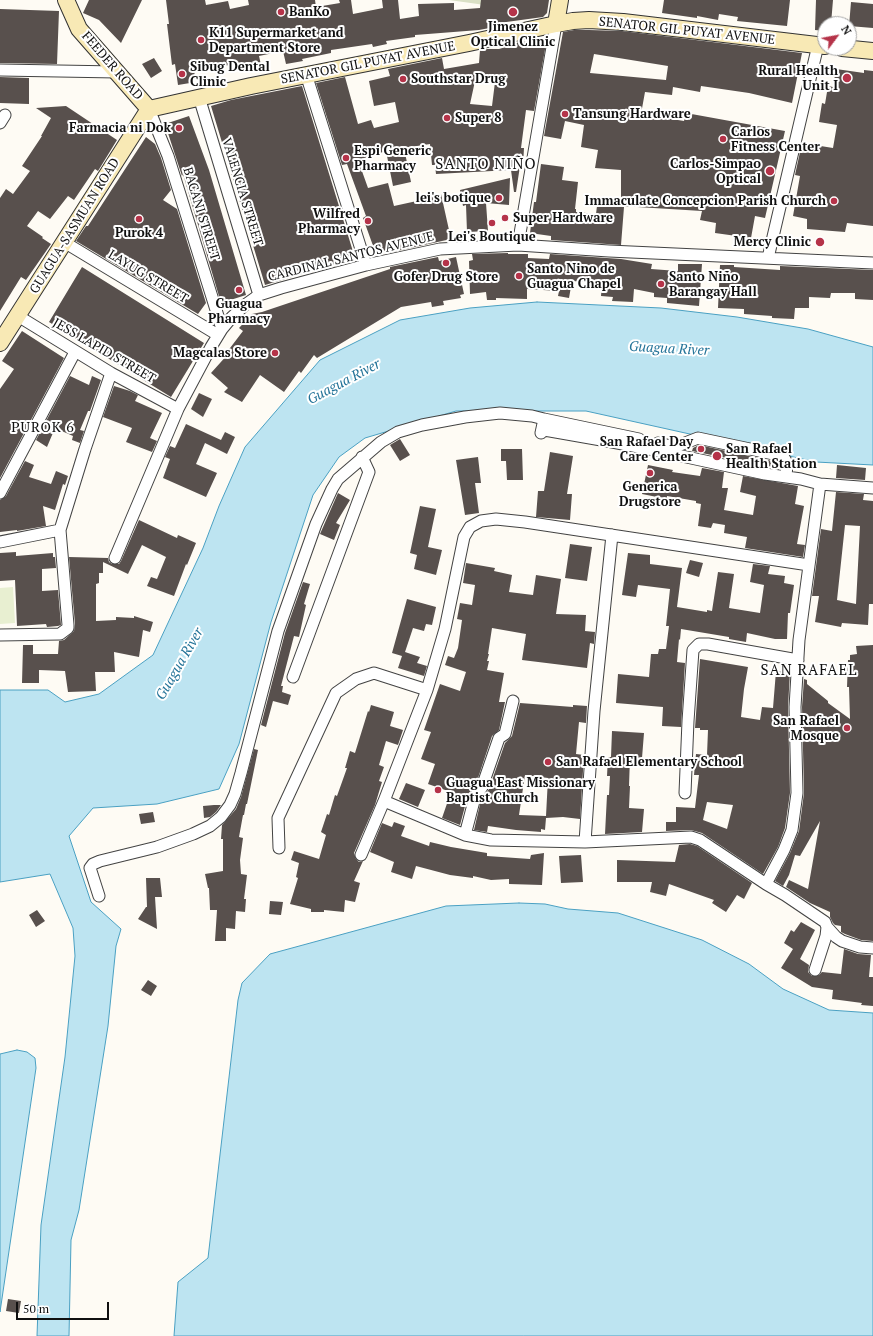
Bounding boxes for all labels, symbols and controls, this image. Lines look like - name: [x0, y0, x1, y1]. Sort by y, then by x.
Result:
- place label: BanKo: [289, 4, 329, 20]
- marker: Jimenez Optical Clinic: [507, 6, 519, 18]
- marker: BanKo: [276, 7, 286, 17]
- street label: SENATOR GIL PUYAT AVENUE: [598, 14, 776, 48]
- north arrow: [817, 16, 857, 56]
- place label: Jimenez Optical Clinic: [471, 19, 555, 50]
- text: N: [838, 23, 854, 37]
- place label: K11 Supermarket and Department Store: [209, 25, 344, 56]
- street label: FEEDER ROAD: [78, 29, 146, 103]
- marker: K11 Supermarket and Department Store: [196, 35, 206, 45]
- street label: SENATOR GIL PUYAT AVENUE: [280, 38, 456, 88]
- place label: Sibug Dental Clinic: [190, 59, 270, 90]
- place label: Rural Health Unit I: [758, 63, 838, 94]
- marker: Sibug Dental Clinic: [177, 69, 187, 79]
- place label: Southstar Drug: [411, 71, 506, 87]
- marker: Rural Health Unit I: [841, 72, 853, 84]
- marker: Southstar Drug: [398, 74, 408, 84]
- place label: Tansung Hardware: [573, 106, 691, 122]
- marker: Tansung Hardware: [560, 109, 570, 119]
- place label: Super 8: [455, 110, 502, 126]
- marker: Super 8: [442, 113, 452, 123]
- place label: Farmacia ni Dok: [69, 120, 171, 136]
- marker: Farmacia ni Dok: [174, 123, 184, 133]
- place label: Carlos Fitness Center: [731, 124, 820, 155]
- marker: Carlos Fitness Center: [718, 134, 728, 144]
- street label: VALENCIA STREET: [218, 136, 266, 248]
- place label: Espi Generic Pharmacy: [354, 143, 431, 174]
- marker: Espi Generic Pharmacy: [341, 153, 351, 163]
- street label: GUAGUA-SASMUAN ROAD: [27, 155, 123, 297]
- district label: SANTO NIÑO: [435, 156, 537, 174]
- place label: Carlos-Simpao Optical: [670, 156, 761, 187]
- street label: BACANI STREET: [179, 165, 223, 263]
- marker: Carlos-Simpao Optical: [764, 165, 776, 177]
- place label: lei's botique: [416, 190, 491, 206]
- marker: lei's botique: [494, 193, 504, 203]
- place label: Immaculate Concepcion Parish Church: [585, 193, 826, 209]
- marker: Immaculate Concepcion Parish Church: [829, 196, 839, 206]
- place label: Wilfred Pharmacy: [298, 206, 360, 237]
- place label: Super Hardware: [513, 210, 613, 226]
- marker: Super Hardware: [500, 213, 510, 223]
- marker: Purok 4: [134, 214, 144, 224]
- marker: Wilfred Pharmacy: [363, 216, 373, 226]
- marker: Lei's Boutique: [487, 218, 497, 228]
- place label: Purok 4: [115, 225, 163, 241]
- street label: CARDINAL SANTOS AVENUE: [266, 229, 436, 285]
- place label: Lei's Boutique: [448, 229, 536, 245]
- place label: Mercy Clinic: [734, 234, 811, 250]
- marker: Mercy Clinic: [814, 236, 826, 248]
- street label: LAYUG STREET: [105, 247, 191, 307]
- marker: Gofer Drug Store: [441, 258, 451, 268]
- place label: Santo Nino de Guagua Chapel: [527, 261, 621, 292]
- place label: Gofer Drug Store: [394, 269, 498, 285]
- place label: Santo Niño Barangay Hall: [669, 269, 757, 300]
- marker: Santo Nino de Guagua Chapel: [514, 271, 524, 281]
- marker: Santo Niño Barangay Hall: [656, 279, 666, 289]
- marker: Guagua Pharmacy: [234, 285, 244, 295]
- place label: Guagua Pharmacy: [208, 296, 270, 327]
- street label: JESS LAPID STREET: [50, 315, 158, 387]
- water label: Guagua River: [628, 339, 710, 359]
- place label: Magcalas Store: [173, 345, 267, 361]
- marker: Magcalas Store: [270, 348, 280, 358]
- water label: Guagua River: [305, 356, 383, 408]
- district label: PUROK 6: [11, 420, 75, 436]
- place label: San Rafael Day Care Center: [600, 434, 693, 465]
- place label: San Rafael Health Station: [726, 441, 817, 472]
- marker: San Rafael Day Care Center: [696, 444, 706, 454]
- marker: San Rafael Health Station: [711, 450, 723, 462]
- marker: Generica Drugstore: [645, 468, 655, 478]
- place label: Generica Drugstore: [619, 479, 681, 510]
- water label: Guagua River: [153, 625, 207, 703]
- district label: SAN RAFAEL: [761, 662, 857, 680]
- place label: San Rafael Mosque: [773, 713, 839, 744]
- marker: San Rafael Mosque: [842, 723, 852, 733]
- place label: San Rafael Elementary School: [556, 754, 742, 770]
- marker: San Rafael Elementary School: [543, 757, 553, 767]
- place label: Guagua East Missionary Baptist Church: [446, 775, 595, 806]
- marker: Guagua East Missionary Baptist Church: [433, 785, 443, 795]
- scale bar: [18, 1294, 111, 1320]
- text: 50 m: [23, 1301, 49, 1316]

